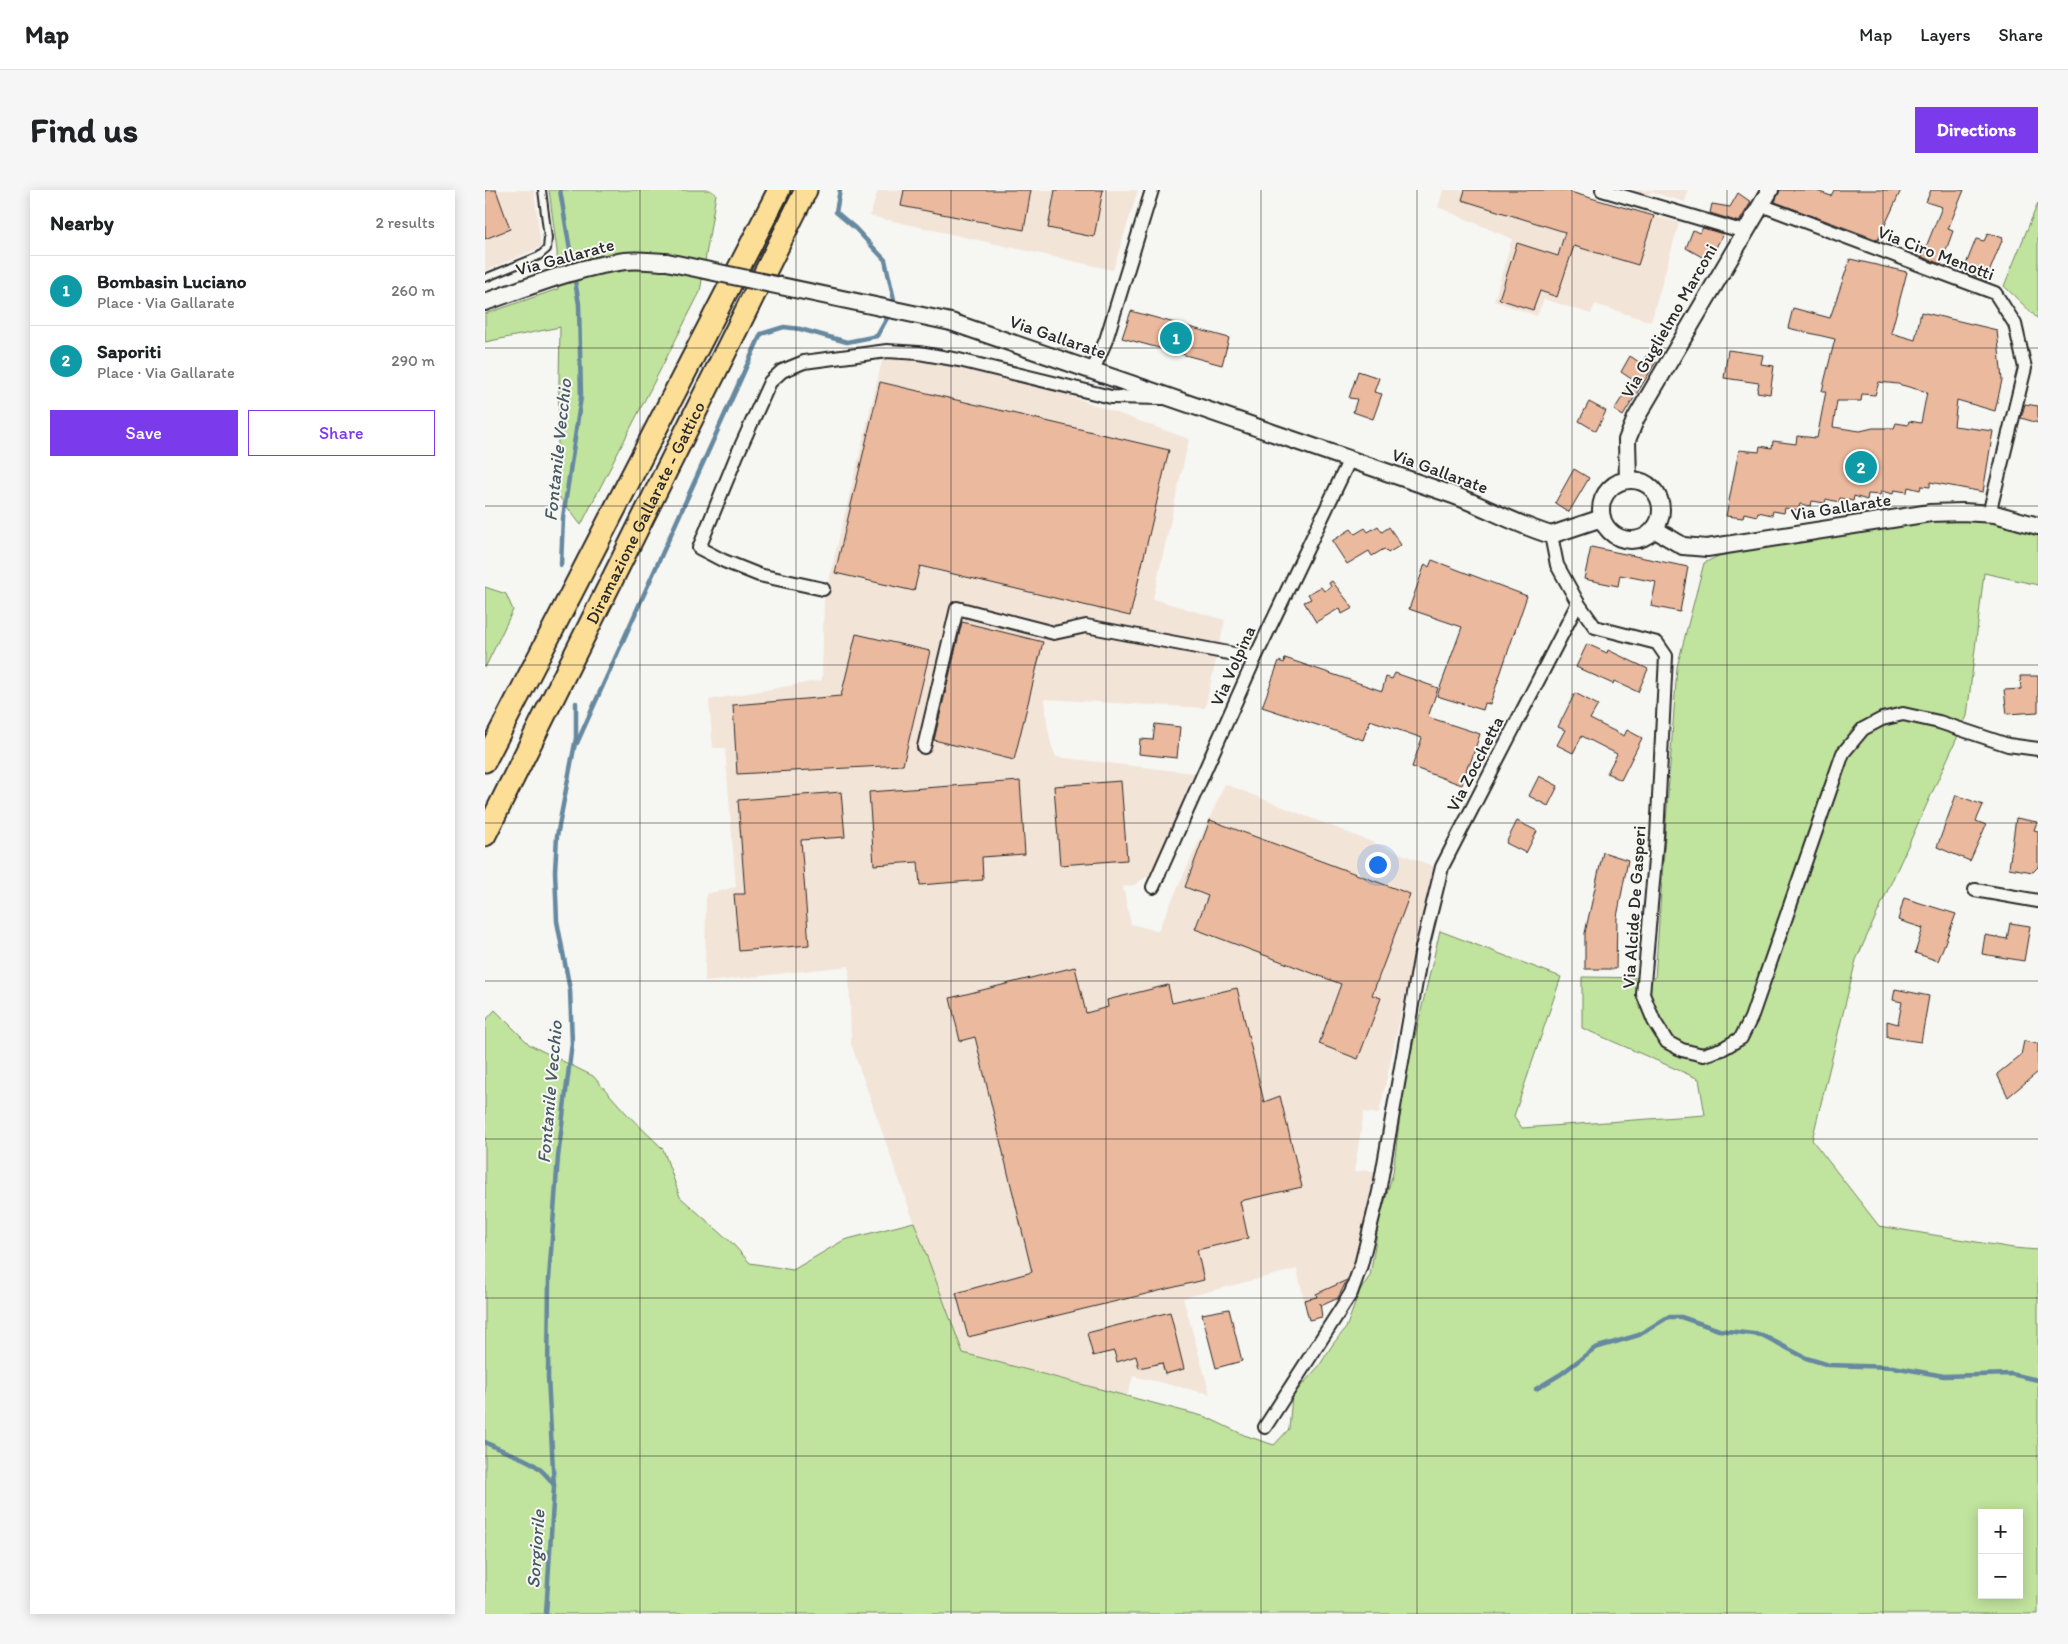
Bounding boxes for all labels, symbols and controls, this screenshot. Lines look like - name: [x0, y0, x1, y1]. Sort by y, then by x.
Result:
- text: Map: [25, 20, 69, 49]
- text: Map: [1859, 24, 1892, 46]
- text: Layers: [1920, 24, 1970, 46]
- text: Share: [1998, 24, 2043, 46]
- button: Directions: [1915, 107, 2038, 153]
- text: Find us: [30, 109, 138, 151]
- text: Nearby: [50, 210, 114, 235]
- text: 2 results: [375, 213, 435, 232]
- street label: Via Ciro Menotti: [1874, 221, 1998, 285]
- street label: Via Gallarate: [513, 233, 617, 281]
- street label: Via Guglielmo Marconi: [1616, 240, 1722, 402]
- text: Bombasin Luciano: [97, 270, 246, 293]
- text: 1: [62, 281, 70, 300]
- text: 260 m: [391, 281, 435, 300]
- text: Place · Via Gallarate: [97, 293, 235, 312]
- street label: Via Gallarate: [1007, 310, 1109, 364]
- pin: 1: [1160, 319, 1192, 357]
- text: Saporiti: [97, 340, 161, 363]
- text: 2: [62, 351, 70, 370]
- text: 290 m: [391, 351, 435, 370]
- text: Place · Via Gallarate: [97, 363, 235, 382]
- water label: Fontanile Vecchio: [539, 377, 577, 522]
- street label: Diramazione Gallarate - Gattico: [581, 398, 710, 628]
- button: Save: [50, 410, 238, 456]
- button: Share: [248, 410, 435, 456]
- street label: Via Gallarate: [1389, 443, 1491, 499]
- pin: 2: [1845, 448, 1877, 486]
- street label: Via Gallarate: [1789, 488, 1893, 526]
- street label: Via Volpina: [1206, 622, 1260, 710]
- street label: Via Zocchetta: [1442, 713, 1508, 815]
- street label: Via Alcide De Gasperi: [1617, 825, 1651, 989]
- your location: [1365, 852, 1391, 878]
- water label: Fontanile Vecchio: [532, 1019, 567, 1164]
- water label: Sorgiorile: [521, 1508, 550, 1589]
- map controls: [1978, 1509, 2023, 1599]
- button: +: [1978, 1509, 2023, 1554]
- button: −: [1978, 1554, 2023, 1599]

